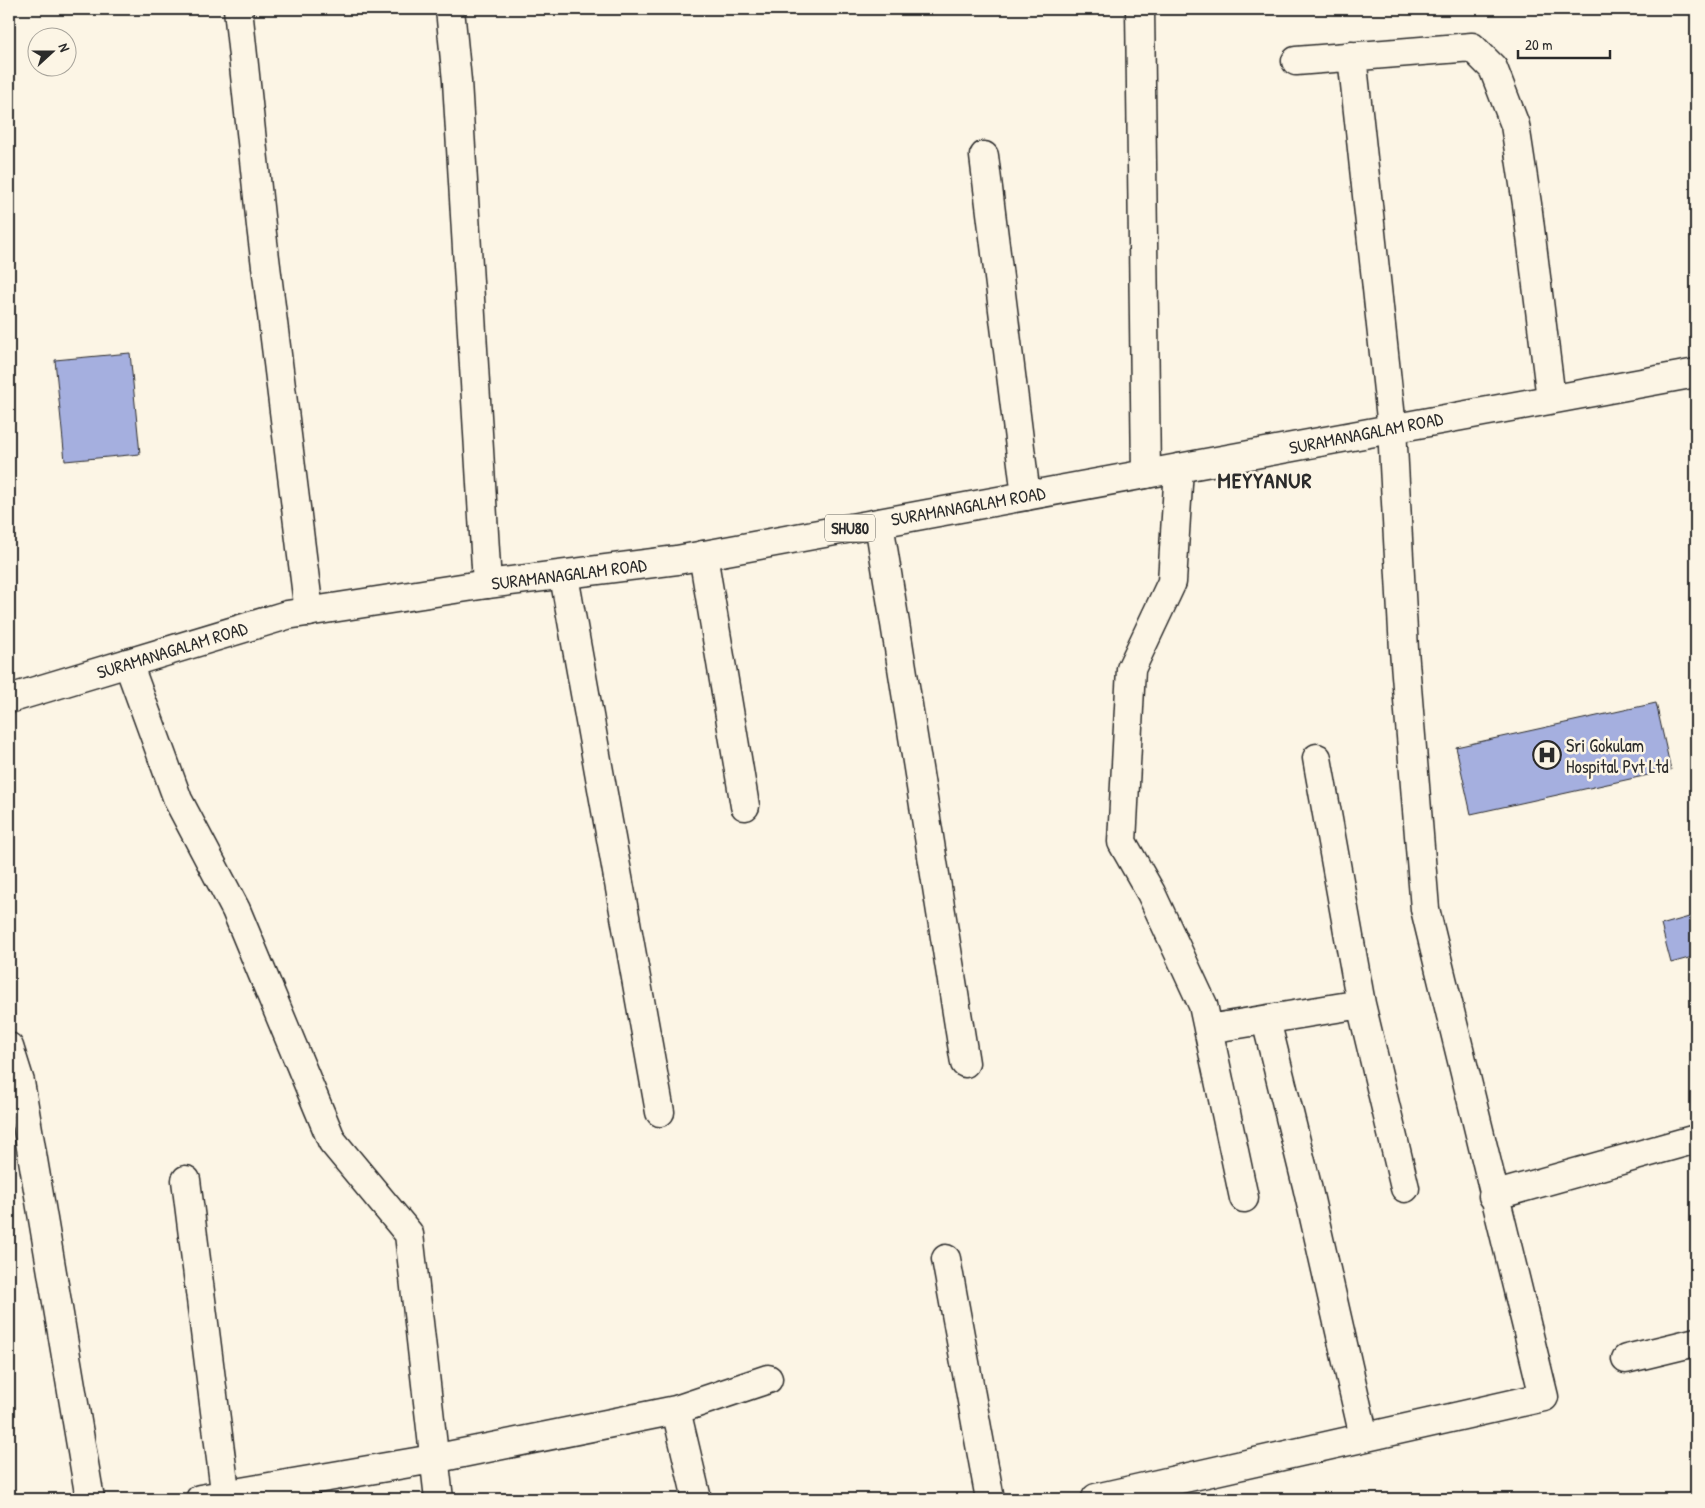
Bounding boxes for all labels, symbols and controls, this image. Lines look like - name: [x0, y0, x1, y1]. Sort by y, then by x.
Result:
- north arrow: [28, 28, 78, 78]
- scale bar: [1518, 28, 1610, 60]
- text: 20 m: [1525, 34, 1552, 55]
- text: N: [54, 40, 75, 55]
- street label: SURAMANAGALAM ROAD: [1287, 406, 1446, 460]
- district label: MEYYANUR: [1218, 465, 1312, 495]
- street label: SURAMANAGALAM ROAD: [889, 480, 1048, 532]
- road number: SHU80: [825, 514, 875, 542]
- street label: SURAMANAGALAM ROAD: [490, 552, 649, 596]
- street label: SURAMANAGALAM ROAD: [94, 615, 251, 685]
- place label: Sri Gokulam Hospital Pvt Ltd: [1566, 733, 1669, 779]
- hospital icon: Sri Gokulam Hospital Pvt Ltd: [1532, 740, 1562, 770]

